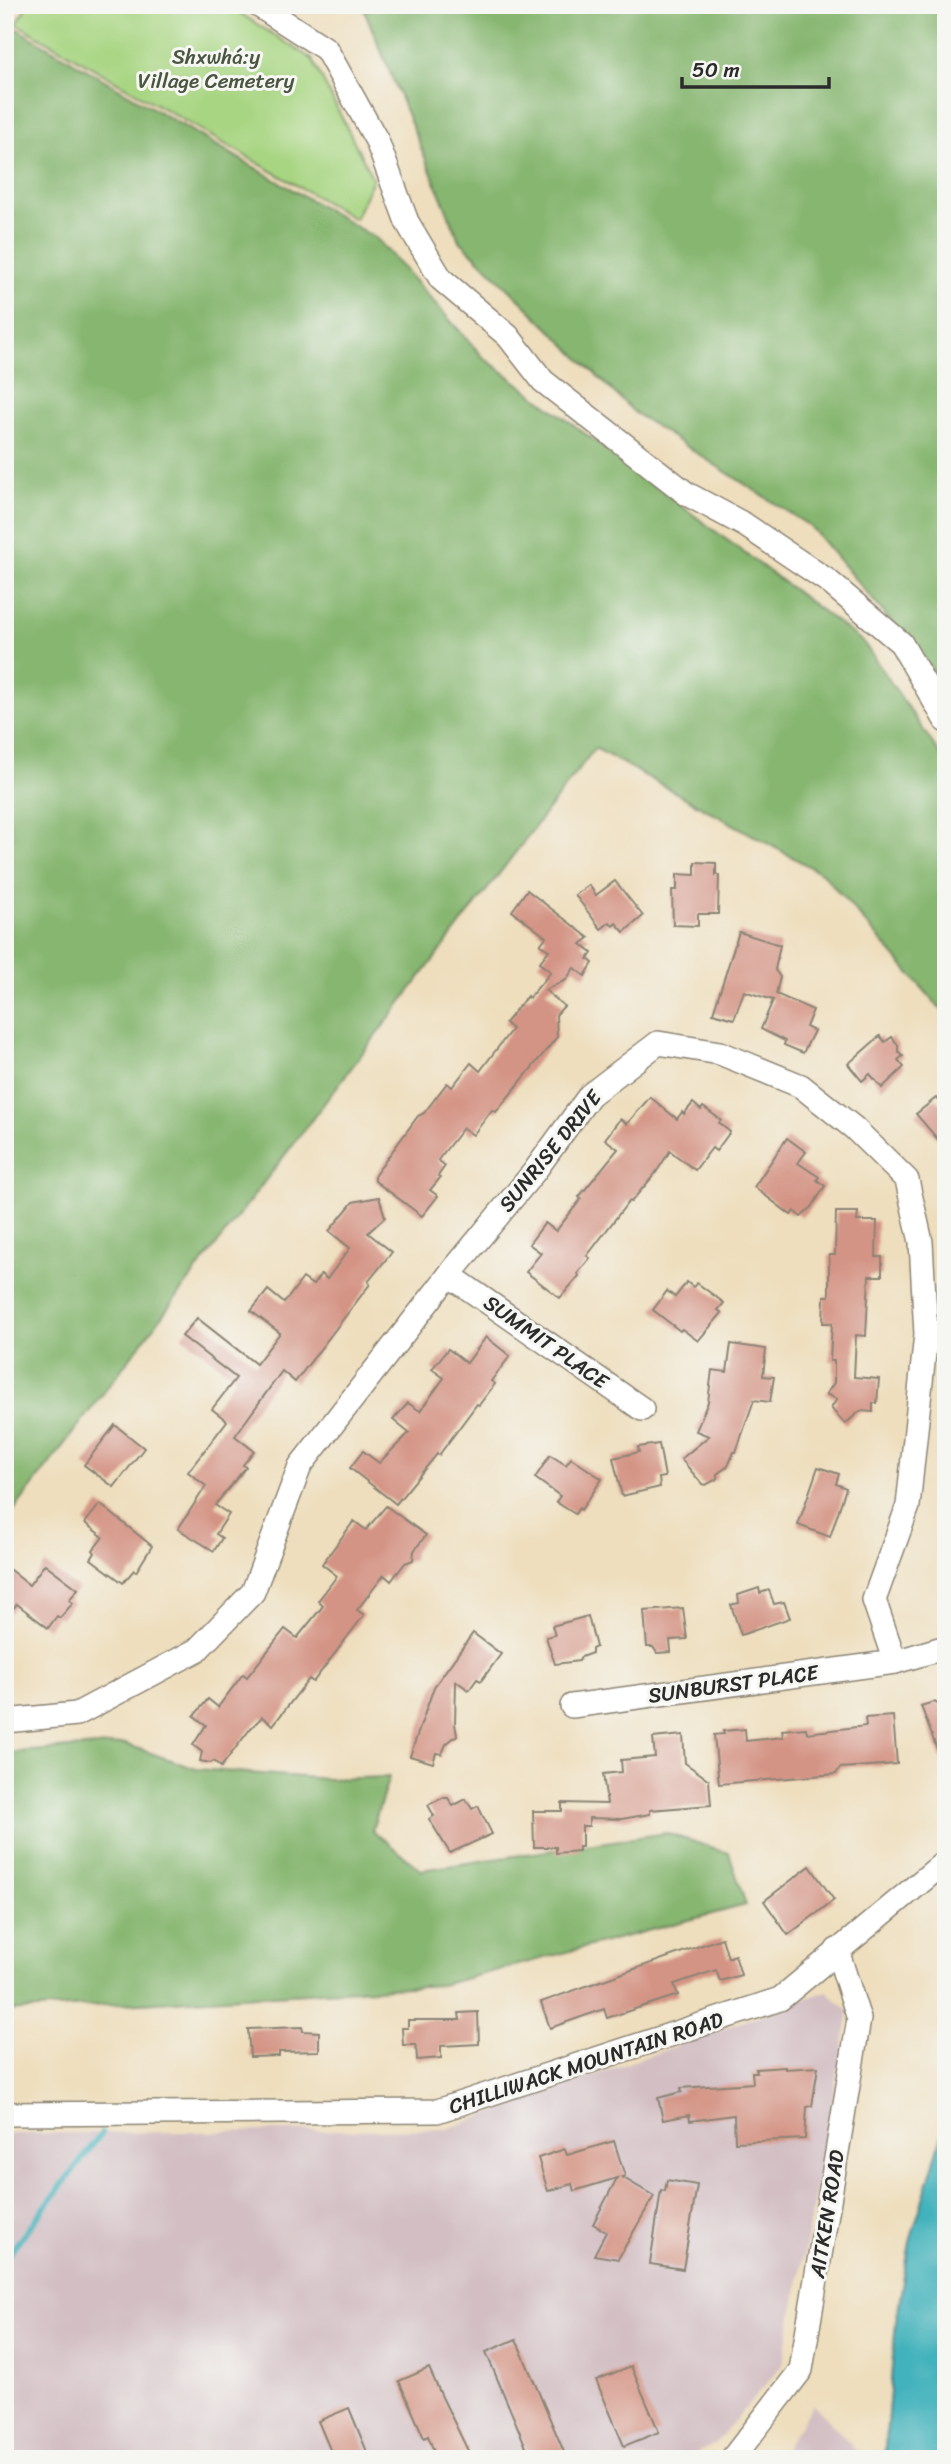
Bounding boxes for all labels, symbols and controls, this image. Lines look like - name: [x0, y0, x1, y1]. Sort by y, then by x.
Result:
- park label: Shxwhá:y Village Cemetery: [138, 38, 294, 100]
- scale bar: [682, 46, 828, 90]
- text: 50 m: [692, 51, 740, 89]
- street label: SUNRISE DRIVE: [488, 1080, 612, 1221]
- street label: SUMMIT PLACE: [475, 1285, 618, 1400]
- street label: SUNBURST PLACE: [646, 1653, 822, 1715]
- street label: CHILLIWACK MOUNTAIN ROAD: [444, 2000, 729, 2125]
- street label: AITKEN ROAD: [798, 2147, 856, 2282]

